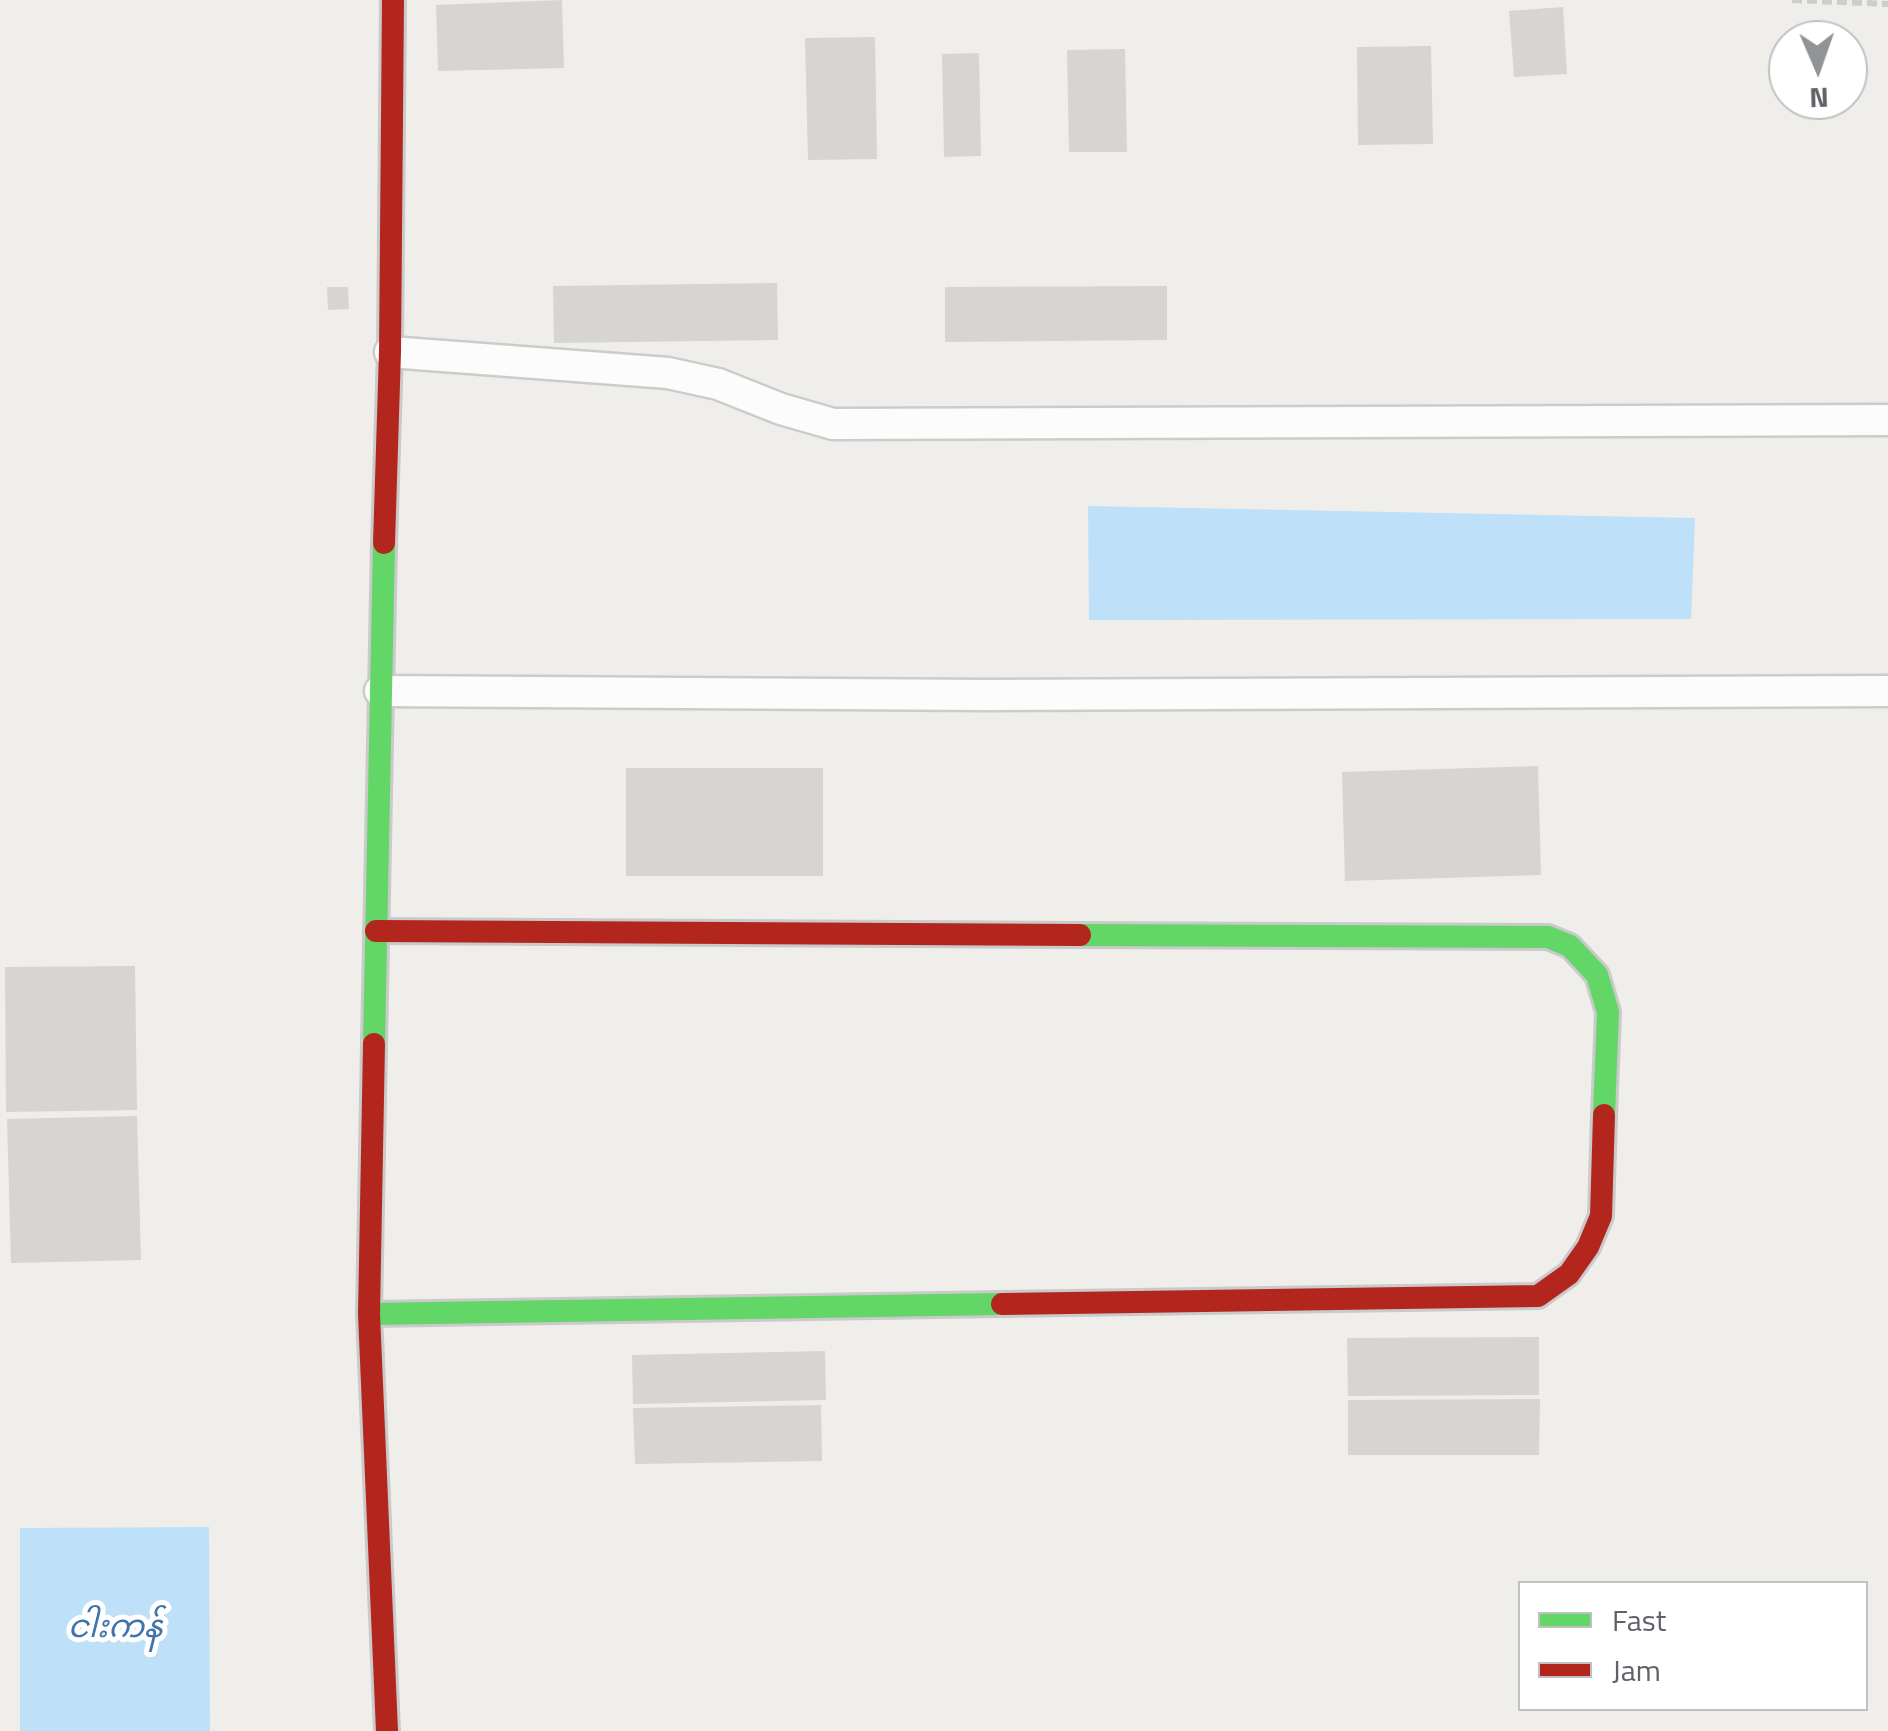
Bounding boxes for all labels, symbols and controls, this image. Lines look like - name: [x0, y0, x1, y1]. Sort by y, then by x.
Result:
- north arrow: [1768, 20, 1868, 120]
- text: N: [1809, 77, 1829, 120]
- legend: [1518, 1581, 1868, 1711]
- text: Fast: [1612, 1597, 1666, 1643]
- water label: ငါးကန်: [68, 1610, 162, 1648]
- text: Jam: [1612, 1647, 1661, 1693]

